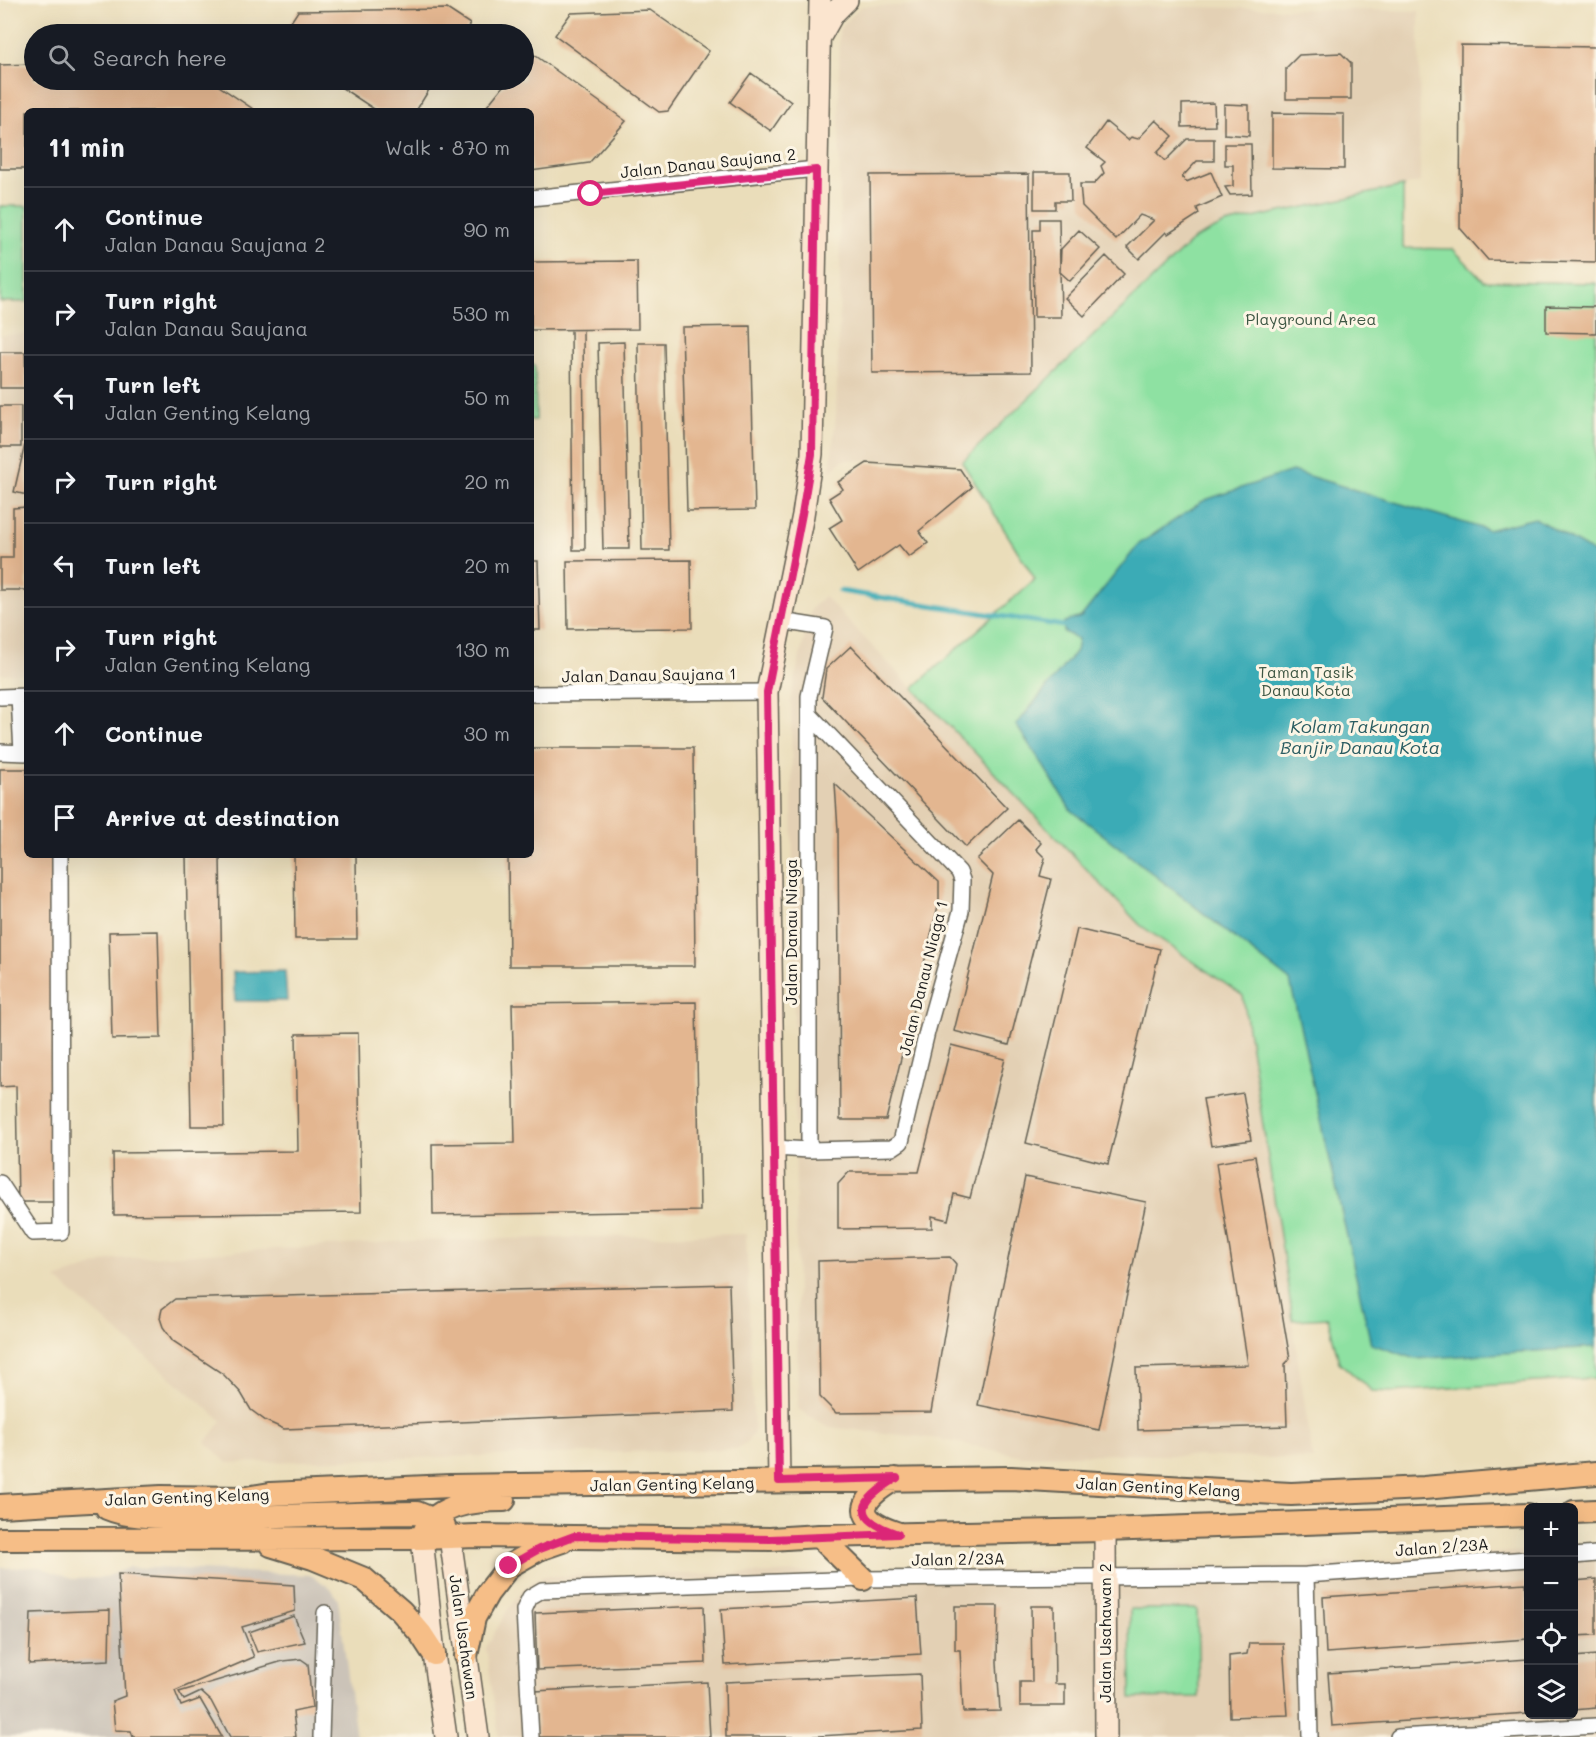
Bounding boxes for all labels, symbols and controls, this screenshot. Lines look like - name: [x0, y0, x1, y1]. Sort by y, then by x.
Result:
- search box: [24, 24, 534, 90]
- icon: search: [45, 41, 78, 74]
- text: Search here: [93, 43, 227, 72]
- text: 11 min: [48, 130, 125, 164]
- text: Walk · 870 m: [385, 134, 510, 160]
- street label: Jalan Danau Saujana 2: [619, 143, 797, 182]
- route start: [577, 180, 603, 206]
- text: Continue: [105, 202, 203, 231]
- icon: ahead: [48, 213, 81, 246]
- text: 90 m: [464, 216, 510, 242]
- text: Jalan Danau Saujana 2: [105, 231, 325, 257]
- text: Turn right: [105, 286, 217, 315]
- icon: right: [48, 297, 81, 330]
- text: 530 m: [452, 300, 510, 326]
- park label: Playground Area: [1246, 308, 1376, 329]
- text: Jalan Danau Saujana: [105, 315, 308, 341]
- text: Turn left: [105, 370, 201, 399]
- icon: left: [48, 381, 81, 414]
- text: 50 m: [464, 384, 510, 410]
- text: Jalan Genting Kelang: [105, 399, 310, 425]
- icon: right: [48, 465, 81, 498]
- text: Turn right: [105, 467, 217, 496]
- text: 20 m: [464, 468, 510, 494]
- icon: left: [48, 549, 81, 582]
- text: Turn left: [105, 551, 201, 580]
- text: 20 m: [464, 552, 510, 578]
- text: Turn right: [105, 622, 217, 651]
- icon: right: [48, 633, 81, 666]
- text: 130 m: [455, 636, 510, 662]
- text: Jalan Genting Kelang: [105, 651, 310, 677]
- park label: Taman Tasik Danau Kota: [1258, 661, 1354, 700]
- street label: Jalan Danau Saujana 1: [562, 662, 736, 687]
- water label: Kolam Takungan Banjir Danau Kota: [1280, 714, 1440, 759]
- icon: ahead: [48, 717, 81, 750]
- text: Continue: [105, 719, 203, 748]
- text: 30 m: [464, 720, 510, 746]
- icon: arrive: [48, 801, 81, 834]
- text: Arrive at destination: [105, 803, 340, 832]
- street label: Jalan Danau Niaga: [780, 859, 801, 1005]
- street label: Jalan Danau Niaga 1: [893, 898, 952, 1057]
- street label: Jalan Genting Kelang: [590, 1472, 754, 1495]
- street label: Jalan Genting Kelang: [1075, 1472, 1241, 1501]
- street label: Jalan Genting Kelang: [105, 1483, 269, 1510]
- map controls: [1524, 1503, 1578, 1719]
- button: +: [1524, 1503, 1578, 1557]
- street label: Jalan 2/23A: [1395, 1533, 1489, 1560]
- street label: Jalan 2/23A: [911, 1547, 1005, 1570]
- route end: [495, 1552, 521, 1578]
- button: −: [1524, 1557, 1578, 1611]
- street label: Jalan Usahawan 2: [1094, 1563, 1115, 1703]
- street label: Jalan Usahawan: [445, 1573, 484, 1700]
- button: locate: [1524, 1611, 1578, 1665]
- button: layers: [1524, 1665, 1578, 1719]

